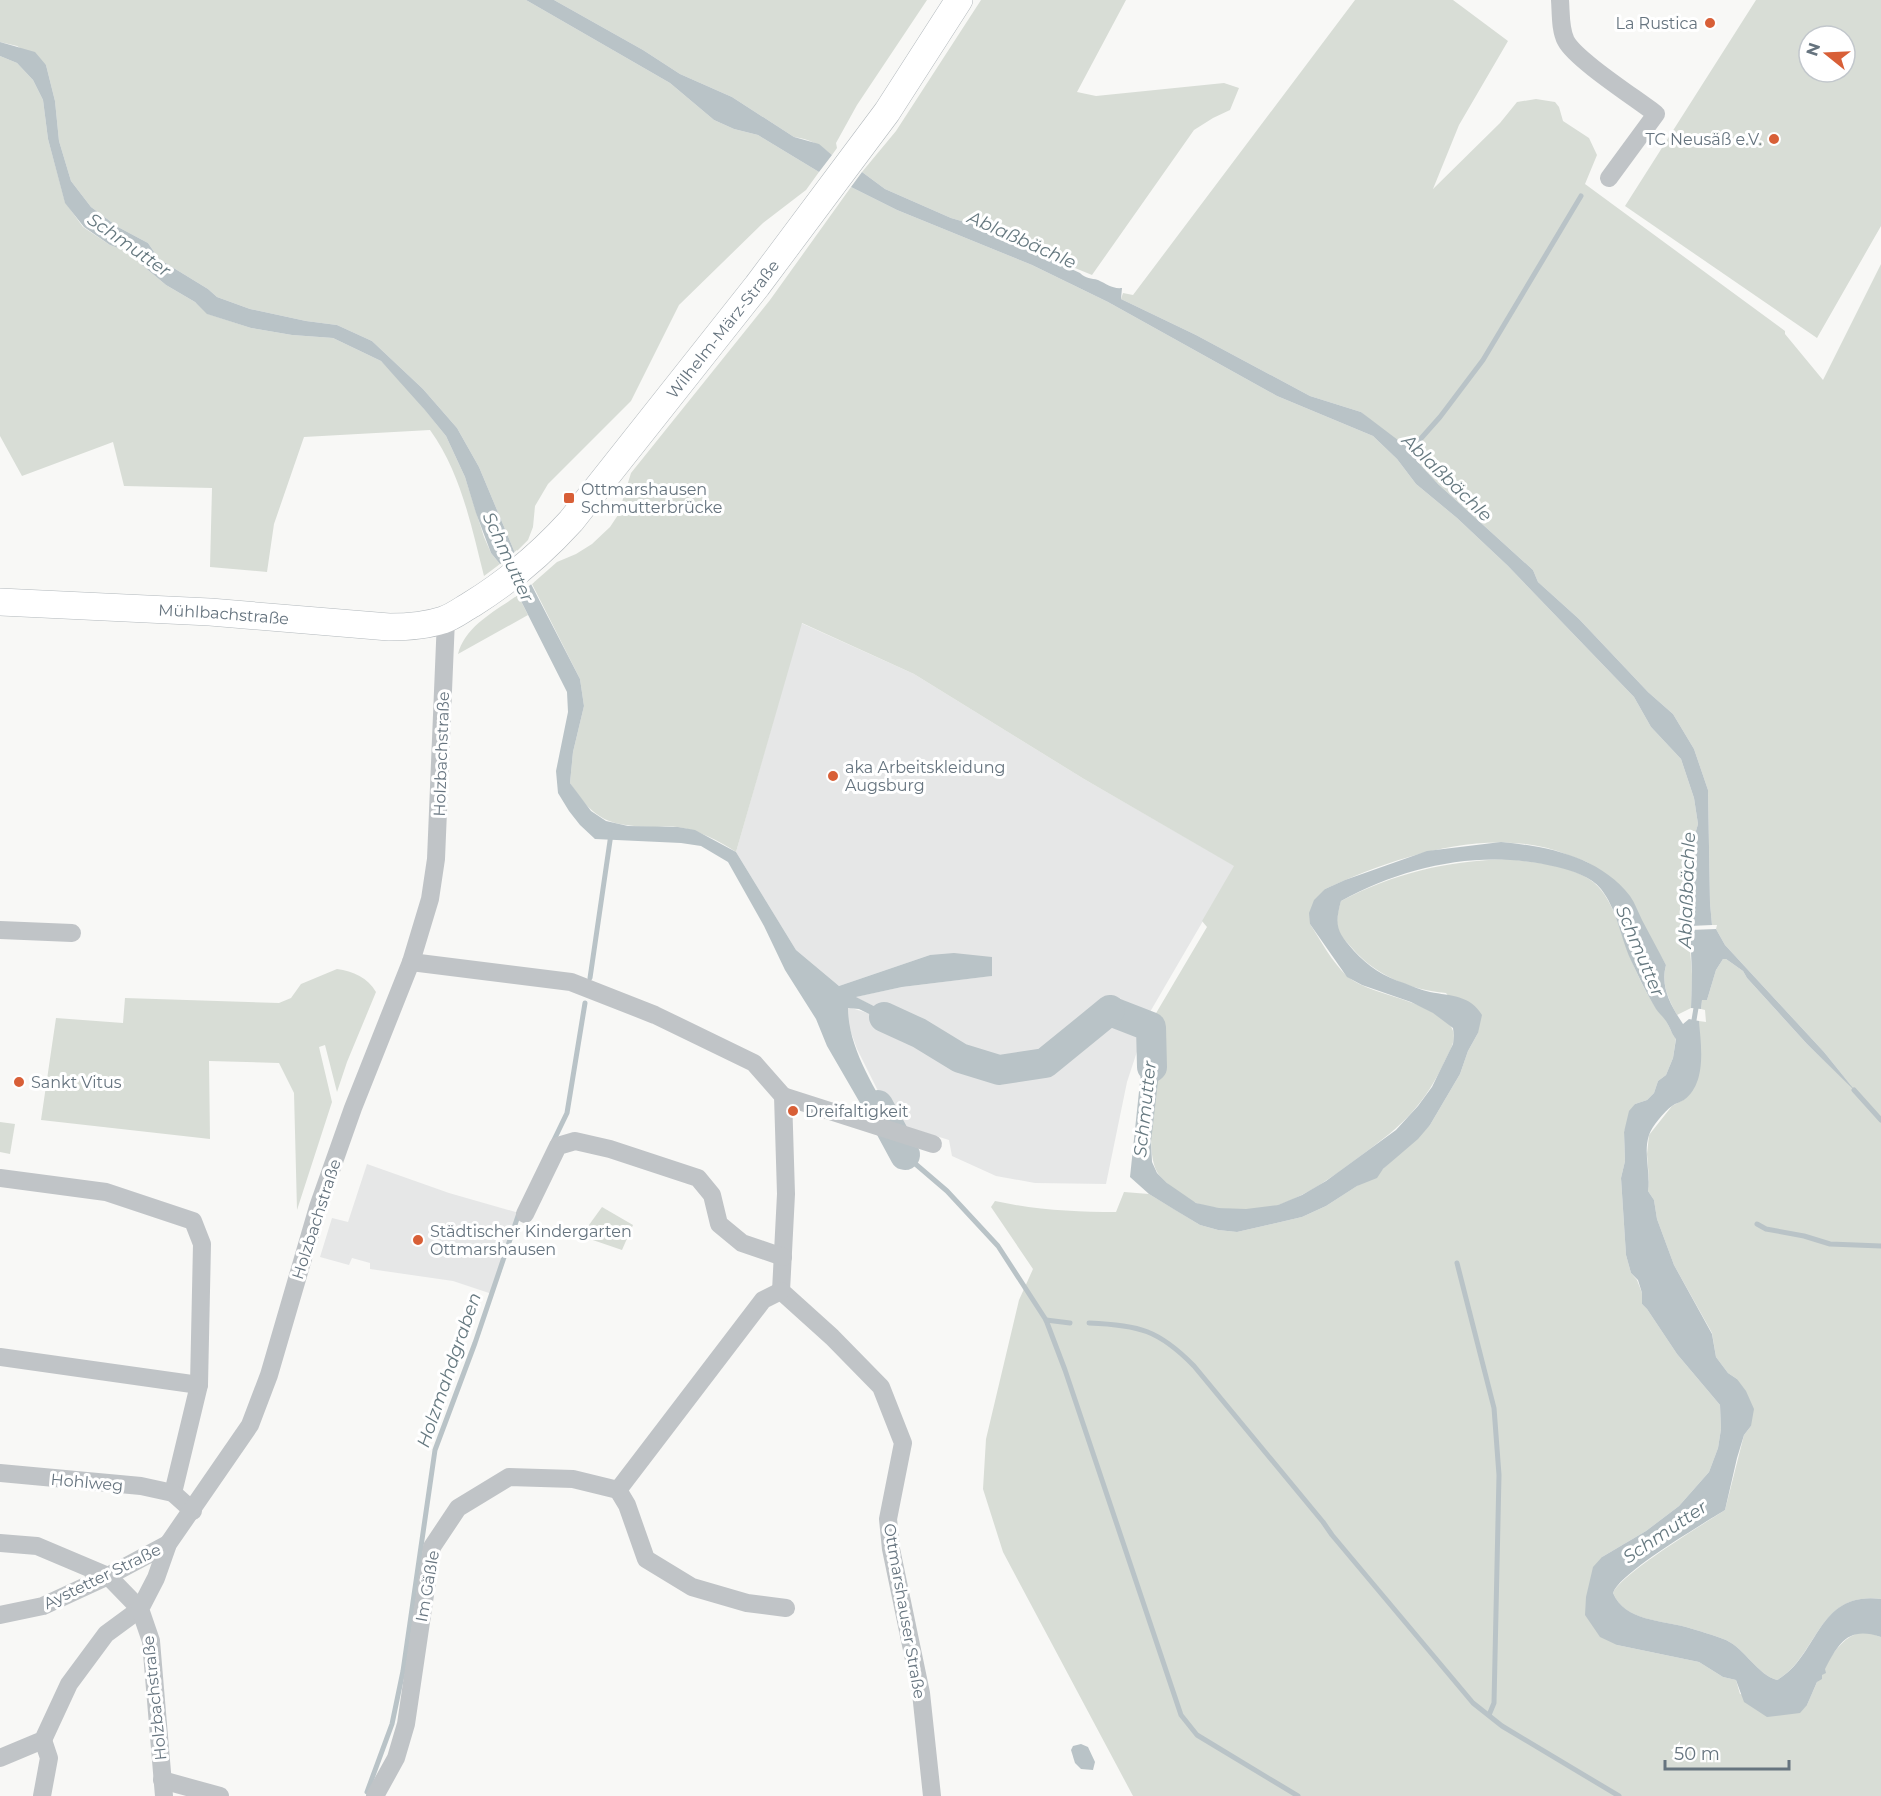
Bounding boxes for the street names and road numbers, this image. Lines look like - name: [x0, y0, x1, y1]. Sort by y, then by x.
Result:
- street label: Wilhelm-März-Straße: [663, 256, 783, 402]
- street label: Mühlbachstraße: [158, 601, 290, 629]
- street label: Holzbachstraße: [430, 691, 453, 817]
- street label: Holzbachstraße: [288, 1157, 345, 1282]
- street label: Hohlweg: [50, 1470, 124, 1495]
- street label: Ottmarshauser Straße: [880, 1522, 929, 1700]
- street label: Aystetter Straße: [41, 1540, 164, 1613]
- street label: Im Gäßle: [412, 1549, 443, 1623]
- street label: Holzbachstraße: [138, 1635, 170, 1761]

